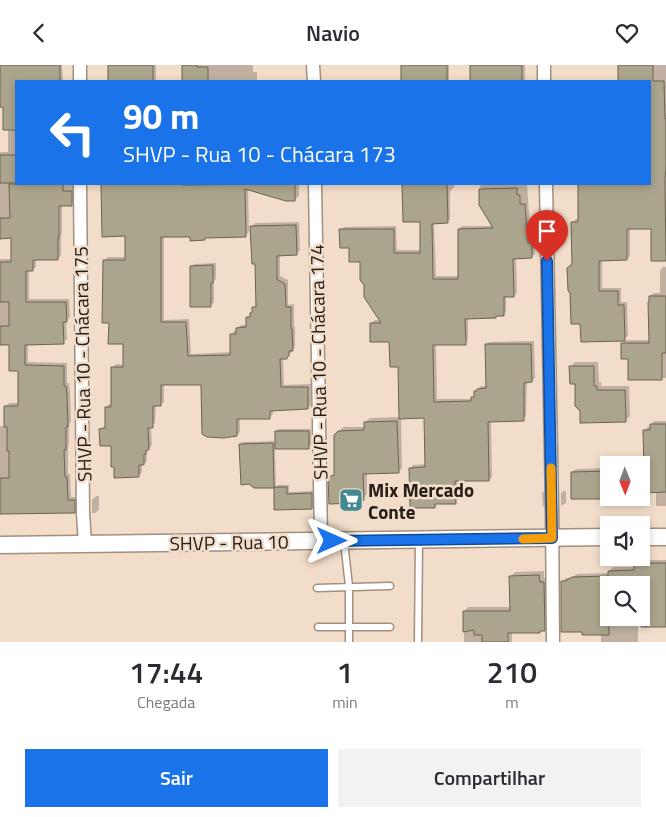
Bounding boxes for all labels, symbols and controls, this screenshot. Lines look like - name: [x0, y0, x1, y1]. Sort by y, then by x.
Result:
- text: Navio: [306, 16, 360, 50]
- icon: back: [25, 19, 53, 47]
- icon: heart: [613, 19, 641, 47]
- text: 90 m: [123, 89, 199, 143]
- icon: left: [40, 100, 105, 165]
- text: SHVP - Rua 10 - Chácara 173: [123, 137, 396, 171]
- pin: [526, 210, 568, 261]
- icon: arrive: [533, 217, 561, 245]
- street label: SHVP - Rua 10 - Chácara 174: [301, 244, 335, 480]
- street label: SHVP - Rua 10 - Chácara 175: [65, 246, 99, 482]
- north arrow: [600, 456, 650, 506]
- map controls: [600, 456, 650, 626]
- place label: Mix Mercado Conte: [368, 475, 474, 526]
- supermarket icon: Mix Mercado Conte: [338, 487, 364, 513]
- position arrow: [305, 514, 357, 566]
- button: sound: [600, 516, 650, 566]
- street label: SHVP - Rua 10: [169, 526, 289, 558]
- button: search: [600, 576, 650, 626]
- text: 17:44: [129, 649, 203, 695]
- text: 1: [337, 649, 353, 695]
- text: 210: [487, 649, 537, 695]
- text: Chegada: [137, 690, 195, 714]
- text: min: [332, 690, 358, 714]
- text: m: [505, 690, 519, 714]
- button: Sair: [25, 749, 328, 807]
- button: Compartilhar: [338, 749, 641, 807]

